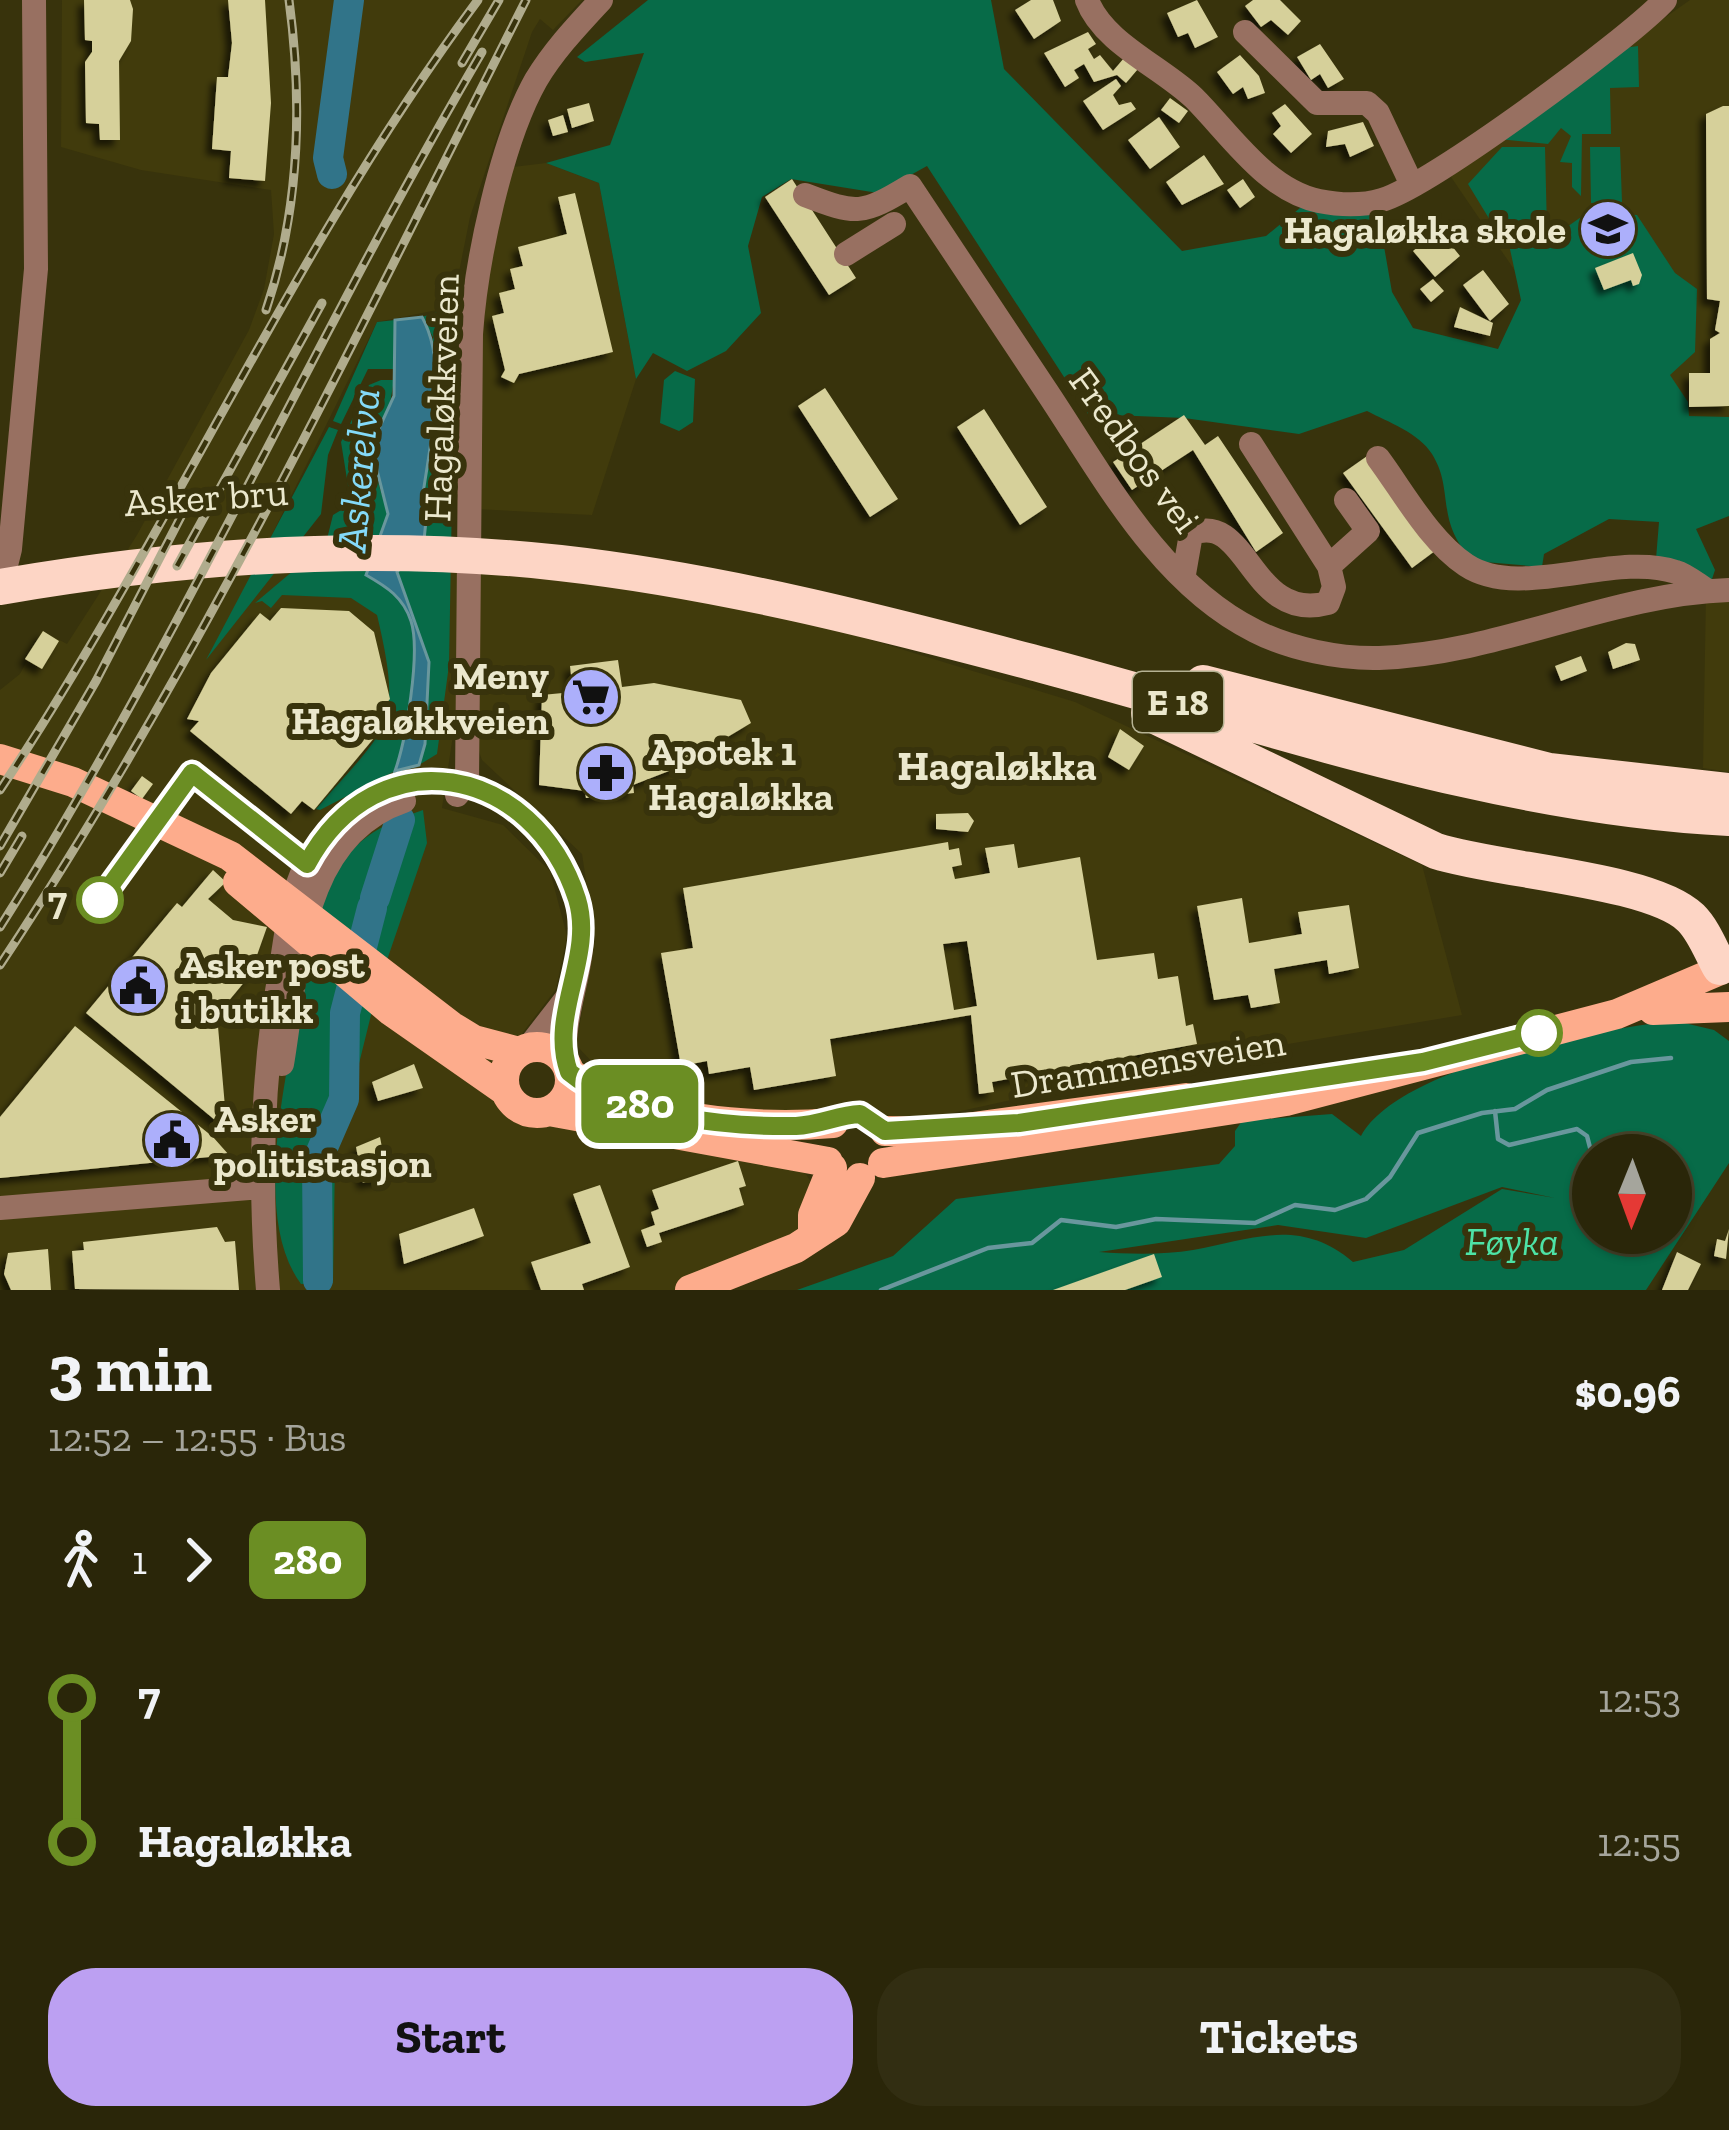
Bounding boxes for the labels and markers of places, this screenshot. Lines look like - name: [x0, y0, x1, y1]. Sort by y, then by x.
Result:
- school or university icon: Hagaløkka skole: [1577, 198, 1639, 260]
- place label: Hagaløkka skole: [1284, 206, 1566, 253]
- place label: Meny Hagaløkkveien: [291, 652, 549, 744]
- supermarket icon: Meny Hagaløkkveien: [560, 666, 622, 728]
- place label: Apotek 1 Hagaløkka: [648, 728, 834, 820]
- pharmacy icon: Apotek 1 Hagaløkka: [575, 742, 637, 804]
- place label: 7: [48, 877, 68, 924]
- marker: 7: [78, 878, 122, 922]
- place label: Asker post i butikk: [180, 941, 365, 1033]
- public building icon: Asker post i butikk: [107, 955, 169, 1017]
- unlabelled marker: [1517, 1011, 1561, 1055]
- place label: Asker politistasjon: [214, 1095, 432, 1187]
- public building icon: Asker politistasjon: [141, 1109, 203, 1171]

